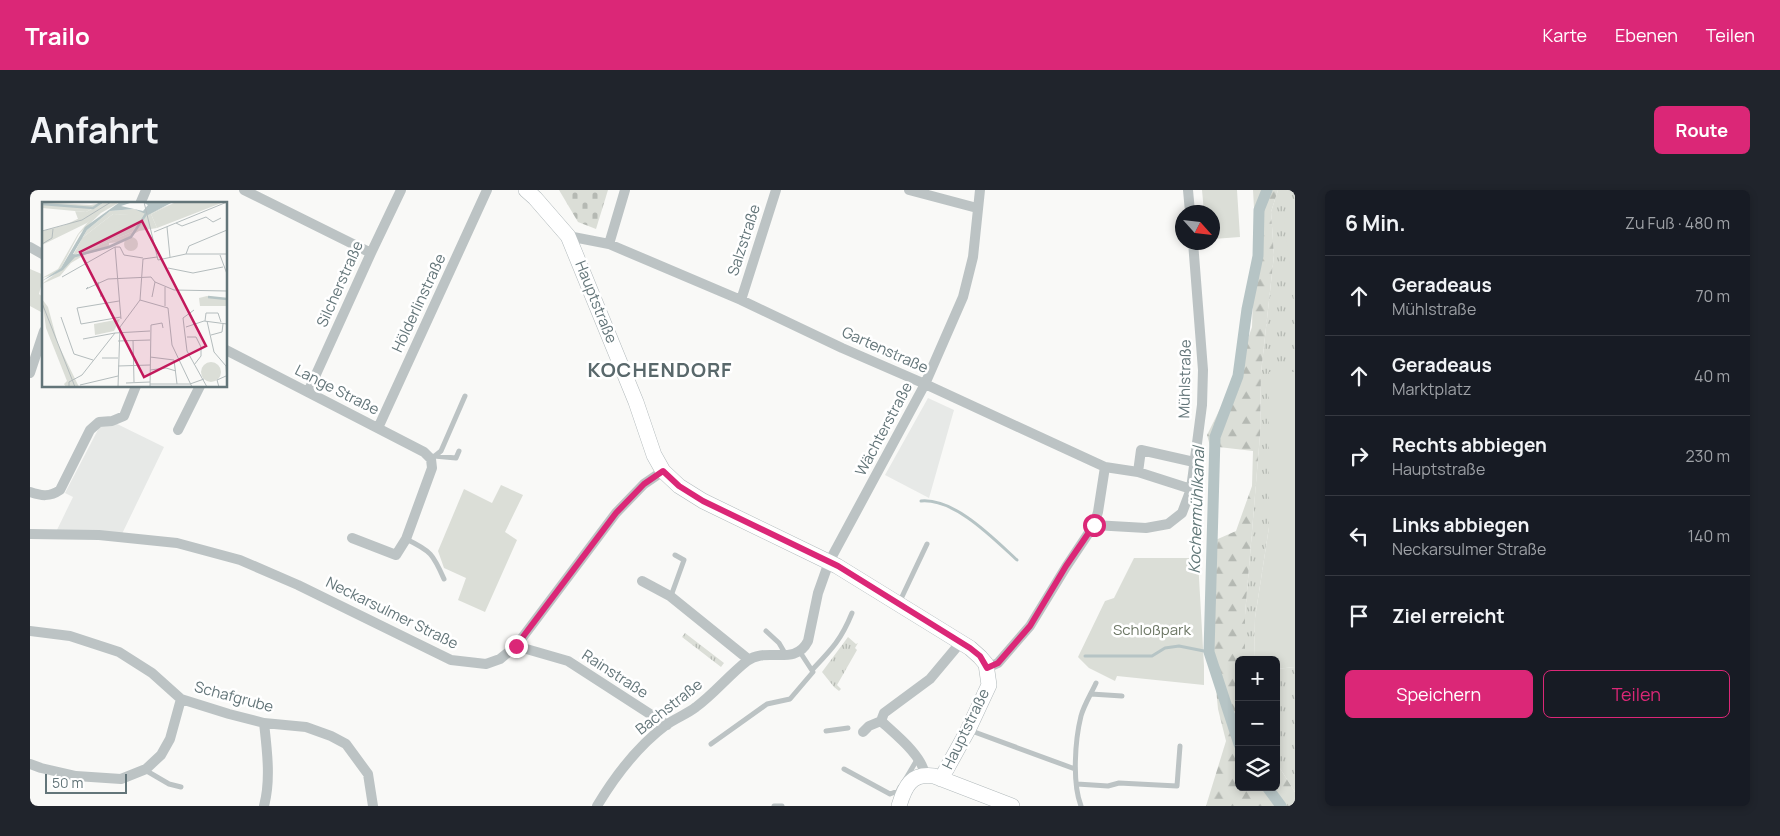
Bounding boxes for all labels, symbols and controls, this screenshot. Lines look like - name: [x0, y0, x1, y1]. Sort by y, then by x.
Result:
- text: Trailo: [25, 19, 90, 52]
- text: Karte: [1543, 23, 1587, 47]
- text: Ebenen: [1615, 23, 1678, 47]
- text: Teilen: [1706, 23, 1755, 47]
- text: Anfahrt: [30, 106, 159, 154]
- button: Route: [1654, 106, 1750, 154]
- street label: Salzstraße: [722, 201, 765, 278]
- inset map: [42, 202, 228, 388]
- north arrow: [1175, 205, 1220, 250]
- text: 6 Min.: [1345, 209, 1406, 237]
- text: Zu Fuß · 480 m: [1625, 212, 1730, 234]
- street label: Silcherstraße: [311, 237, 368, 330]
- street label: Hölderlinstraße: [386, 250, 451, 356]
- street label: Hauptstraße: [570, 257, 623, 347]
- text: Geradeaus: [1392, 272, 1492, 298]
- icon: ahead: [1345, 282, 1373, 310]
- text: 70 m: [1695, 285, 1730, 307]
- text: Mühlstraße: [1392, 298, 1476, 320]
- street label: Gartenstraße: [839, 321, 932, 378]
- street label: Mühlstraße: [1173, 339, 1196, 419]
- text: Geradeaus: [1392, 352, 1492, 378]
- district label: KOCHENDORF: [587, 356, 733, 383]
- street label: Lange Straße: [291, 359, 383, 420]
- icon: ahead: [1345, 362, 1373, 390]
- text: 40 m: [1694, 365, 1730, 387]
- street label: Wächterstraße: [850, 378, 917, 479]
- text: Marktplatz: [1392, 378, 1471, 400]
- text: Rechts abbiegen: [1392, 432, 1547, 458]
- icon: right: [1345, 442, 1373, 470]
- water label: Kochermühlkanal: [1183, 444, 1209, 574]
- text: 230 m: [1686, 445, 1730, 467]
- text: Hauptstraße: [1392, 458, 1485, 480]
- text: Links abbiegen: [1392, 512, 1529, 538]
- route start: [1083, 514, 1106, 537]
- icon: left: [1345, 522, 1373, 550]
- text: 140 m: [1688, 525, 1730, 547]
- text: Neckarsulmer Straße: [1392, 538, 1546, 560]
- street label: Neckarsulmer Straße: [323, 571, 462, 654]
- icon: arrive: [1345, 602, 1373, 630]
- text: Ziel erreicht: [1392, 603, 1505, 629]
- park label: Schloßpark: [1113, 619, 1191, 640]
- route end: [505, 635, 528, 658]
- street label: Rainstraße: [578, 644, 653, 703]
- map controls: [1235, 656, 1280, 791]
- button: +: [1235, 656, 1280, 701]
- button: Speichern: [1345, 670, 1533, 718]
- button: Teilen: [1543, 670, 1730, 718]
- street label: Bachstraße: [631, 674, 707, 739]
- street label: Schafgrube: [192, 676, 276, 717]
- street label: Hauptstraße: [937, 685, 994, 773]
- button: −: [1235, 701, 1280, 746]
- button: layers: [1235, 746, 1280, 791]
- scale bar: [45, 771, 128, 794]
- text: 50 m: [52, 773, 83, 792]

